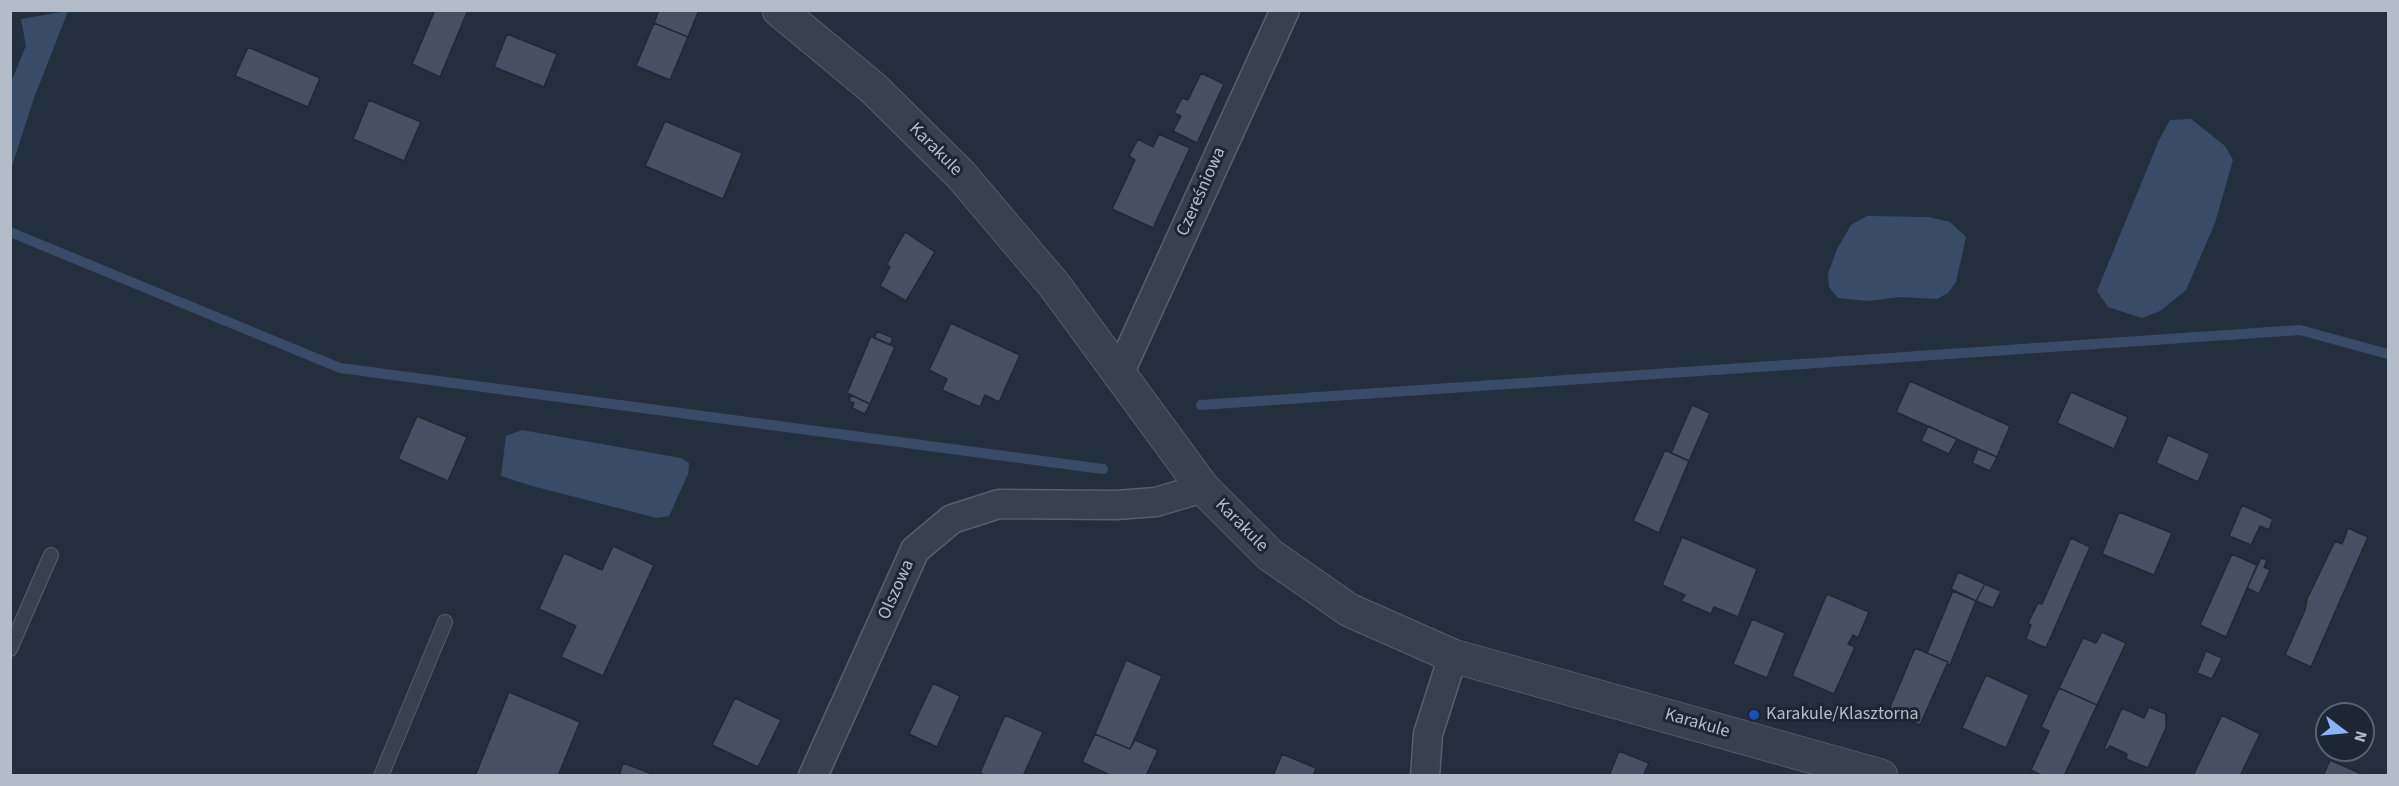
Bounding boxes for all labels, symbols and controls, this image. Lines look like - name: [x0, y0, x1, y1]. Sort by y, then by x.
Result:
- street label: Karakule: [904, 119, 966, 181]
- street label: Czereśniowa: [1173, 144, 1231, 240]
- street label: Karakule: [1210, 495, 1272, 557]
- street label: Olszowa: [874, 557, 920, 623]
- north arrow: [2315, 702, 2375, 762]
- street label: Karakule: [1662, 704, 1732, 744]
- place label: Karakule/Klasztorna: [1766, 704, 1919, 726]
- marker: Karakule/Klasztorna: [1747, 708, 1761, 722]
- text: N: [2348, 728, 2372, 745]

